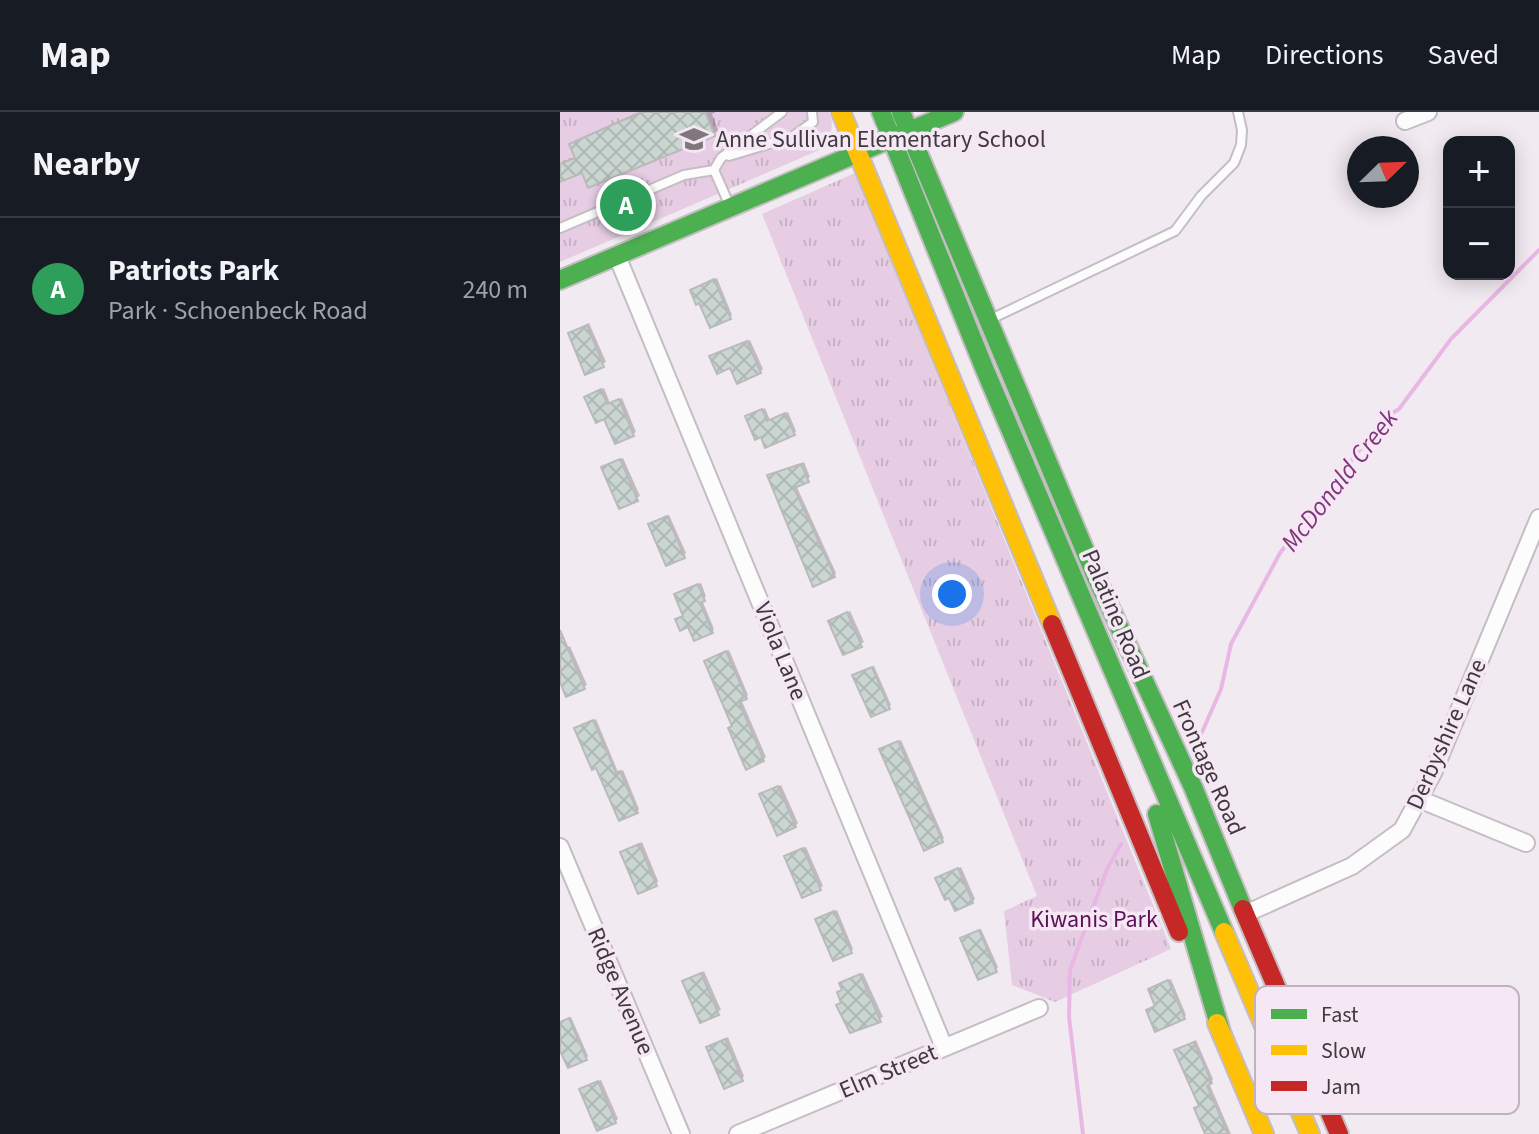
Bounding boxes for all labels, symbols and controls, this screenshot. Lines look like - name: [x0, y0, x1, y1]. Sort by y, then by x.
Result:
- text: Map: [40, 28, 111, 82]
- text: Map: [1171, 35, 1221, 75]
- text: Directions: [1265, 35, 1384, 75]
- text: Saved: [1428, 35, 1499, 75]
- place label: Anne Sullivan Elementary School: [716, 122, 1046, 157]
- school or university icon: Anne Sullivan Elementary School: [679, 124, 709, 154]
- north arrow: [1347, 136, 1419, 208]
- map controls: [1443, 136, 1515, 280]
- button: +: [1443, 136, 1515, 208]
- text: Nearby: [32, 140, 140, 189]
- pin: A: [600, 175, 652, 235]
- button: −: [1443, 208, 1515, 280]
- text: Patriots Park: [108, 249, 279, 292]
- text: A: [51, 271, 65, 308]
- text: 240 m: [462, 271, 528, 308]
- text: Park · Schoenbeck Road: [108, 292, 368, 329]
- water label: McDonald Creek: [1272, 401, 1407, 559]
- street label: Palatine Road: [1072, 544, 1159, 685]
- your location: [932, 574, 972, 614]
- street label: Viola Lane: [745, 597, 816, 706]
- street label: Derbyshire Lane: [1398, 653, 1495, 815]
- street label: Frontage Road: [1163, 694, 1254, 841]
- park label: Kiwanis Park: [1030, 902, 1158, 937]
- street label: Ridge Avenue: [578, 922, 663, 1060]
- legend: [1255, 986, 1519, 1114]
- text: Fast: [1321, 999, 1359, 1031]
- street label: Elm Street: [834, 1035, 943, 1108]
- text: Slow: [1321, 1035, 1366, 1067]
- text: Jam: [1321, 1071, 1361, 1103]

